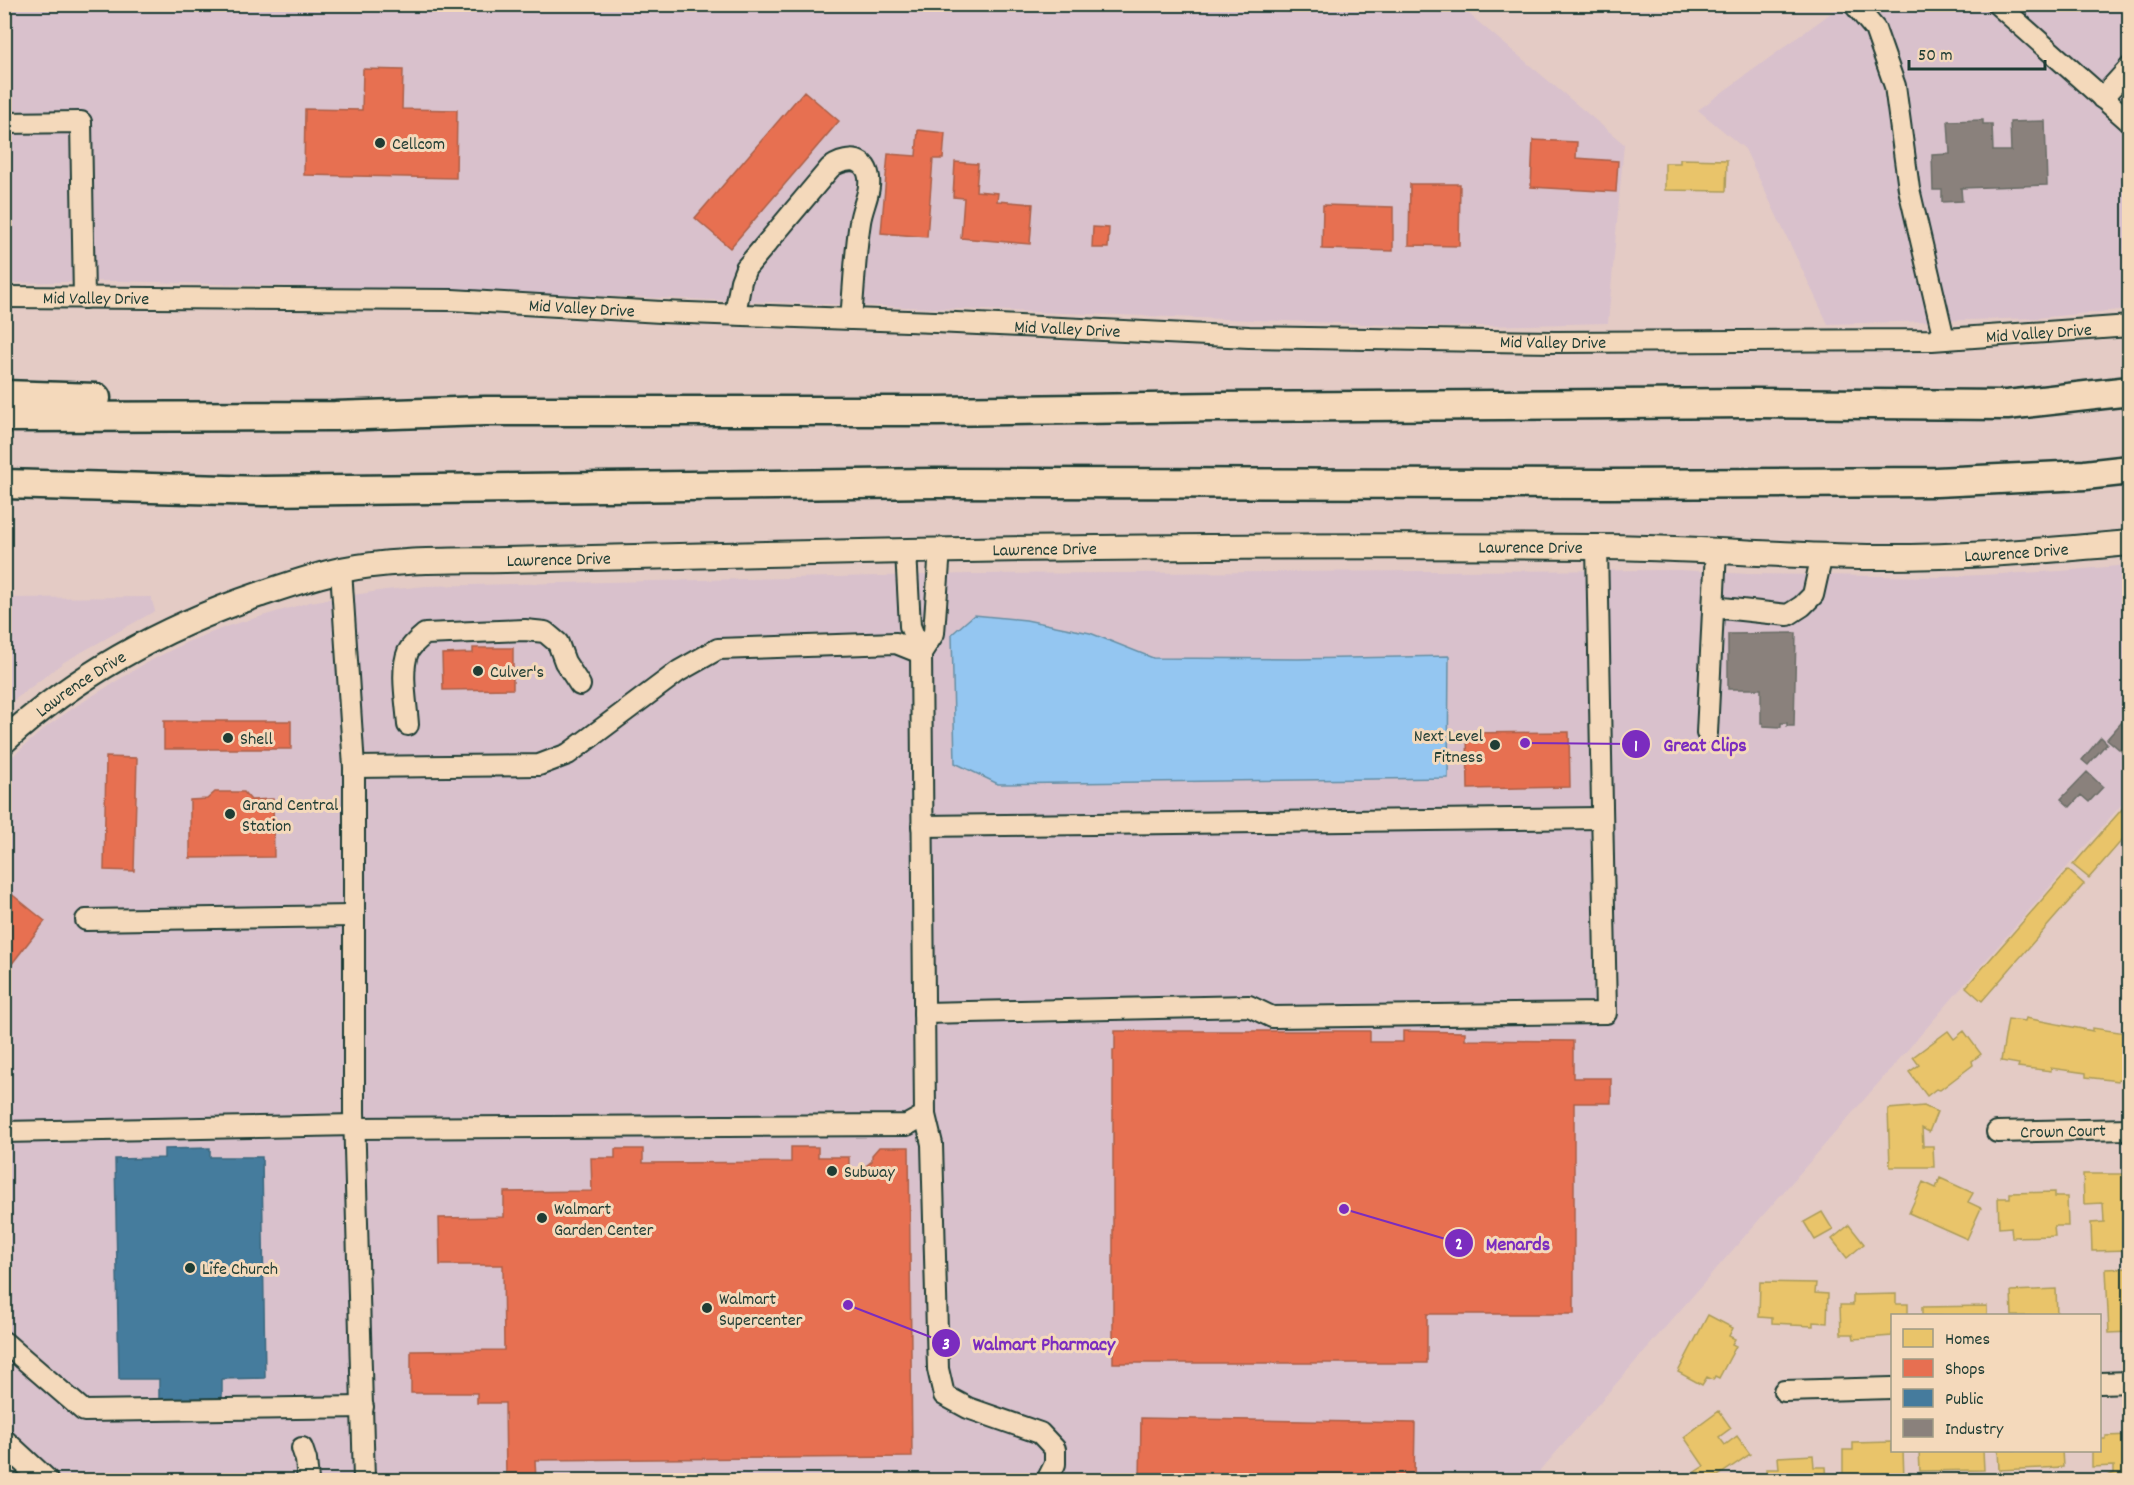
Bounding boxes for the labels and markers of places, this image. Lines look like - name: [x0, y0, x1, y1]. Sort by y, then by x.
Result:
- place label: Cellcom: [392, 133, 445, 158]
- marker: Cellcom: [373, 136, 387, 150]
- place label: Culver's: [490, 661, 544, 686]
- marker: Culver's: [471, 664, 485, 678]
- place label: Next Level Fitness: [1414, 725, 1484, 771]
- callout: Great Clips: [1621, 725, 1759, 763]
- place label: Shell: [240, 728, 273, 753]
- marker: Shell: [221, 731, 235, 745]
- marker: Next Level Fitness: [1488, 738, 1502, 752]
- place label: Grand Central Station: [242, 794, 339, 840]
- marker: Grand Central Station: [223, 807, 237, 821]
- place label: Subway: [844, 1161, 896, 1186]
- marker: Subway: [825, 1164, 839, 1178]
- place label: Walmart Garden Center: [554, 1198, 654, 1244]
- marker: Walmart Garden Center: [535, 1211, 549, 1225]
- callout: Menards: [1444, 1224, 1563, 1262]
- place label: Life Church: [202, 1258, 278, 1283]
- marker: Life Church: [183, 1261, 197, 1275]
- place label: Walmart Supercenter: [719, 1288, 803, 1334]
- marker: Walmart Supercenter: [700, 1301, 714, 1315]
- callout: Walmart Pharmacy: [931, 1324, 1127, 1362]

